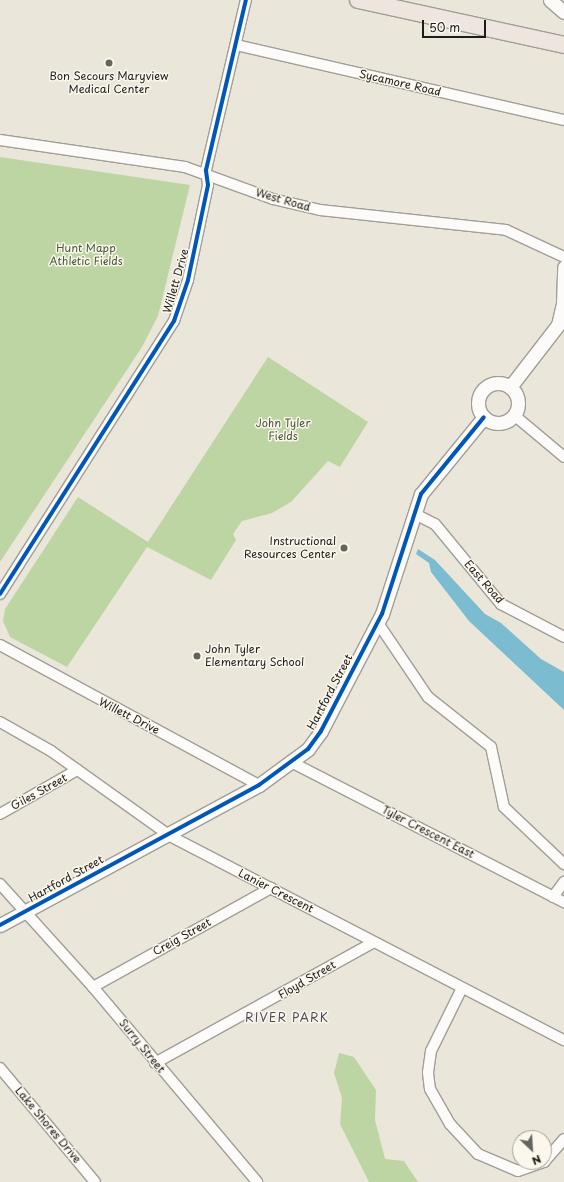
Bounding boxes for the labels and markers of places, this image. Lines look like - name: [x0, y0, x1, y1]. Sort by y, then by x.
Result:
- marker: Bon Secours Maryview Medical Center: [103, 57, 115, 69]
- place label: Bon Secours Maryview Medical Center: [49, 70, 169, 96]
- place label: Instructional Resources Center: [243, 535, 336, 561]
- marker: Instructional Resources Center: [339, 543, 349, 553]
- place label: John Tyler Elementary School: [205, 643, 304, 669]
- marker: John Tyler Elementary School: [192, 651, 202, 661]

